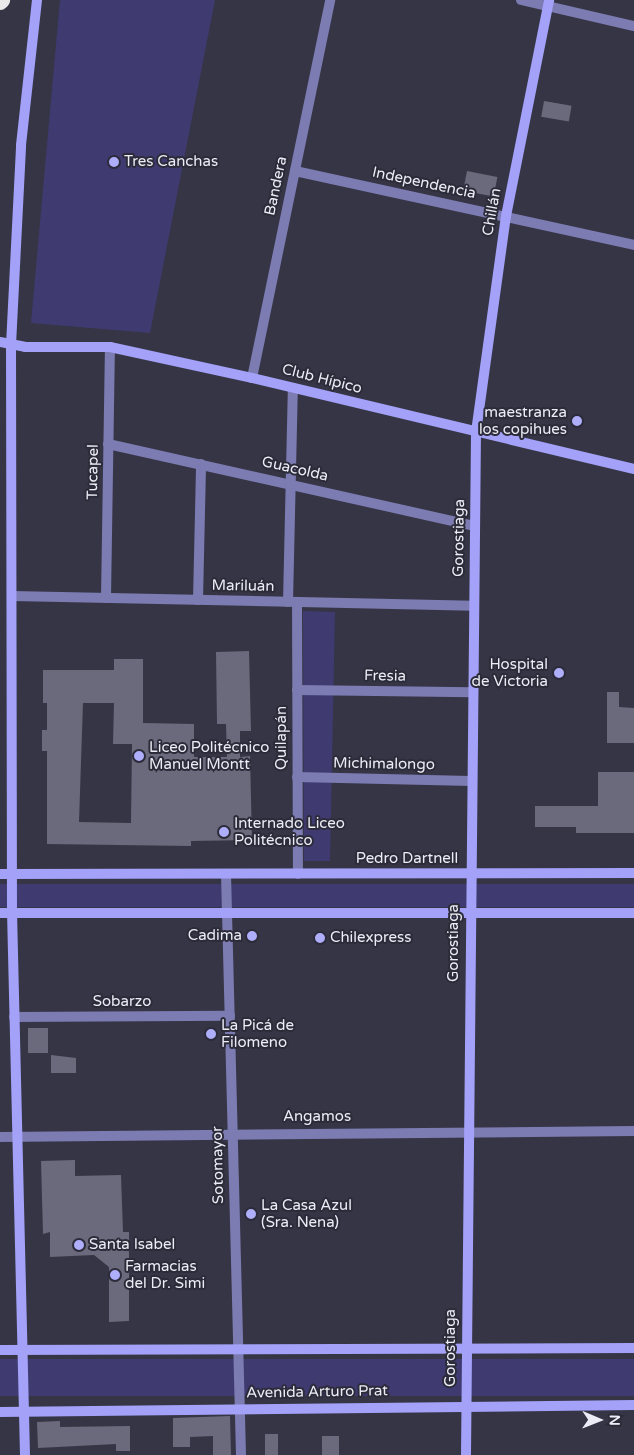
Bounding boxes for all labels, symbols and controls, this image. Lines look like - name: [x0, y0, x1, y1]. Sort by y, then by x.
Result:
- place label: Tres Canchas: [124, 153, 218, 171]
- street label: Bandera: [261, 155, 291, 217]
- marker: Tres Canchas: [108, 156, 120, 168]
- street label: Independencia: [371, 163, 477, 203]
- street label: Chillán: [479, 187, 505, 237]
- street label: Club Hípico: [280, 360, 364, 398]
- place label: maestranza los copihues: [479, 403, 567, 438]
- marker: maestranza los copihues: [571, 415, 583, 427]
- street label: Tucapel: [84, 444, 102, 500]
- street label: Guacolda: [260, 453, 330, 485]
- street label: Gorostiaga: [449, 499, 469, 577]
- street label: Mariluán: [211, 576, 275, 596]
- place label: Hospital de Victoria: [472, 655, 548, 690]
- marker: Hospital de Victoria: [552, 666, 566, 680]
- street label: Fresia: [364, 667, 406, 685]
- street label: Quilapán: [273, 706, 291, 770]
- place label: Liceo Politécnico Manuel Montt: [149, 738, 269, 773]
- marker: Liceo Politécnico Manuel Montt: [133, 750, 145, 762]
- street label: Michimalongo: [333, 754, 435, 774]
- place label: Internado Liceo Politécnico: [234, 814, 345, 849]
- marker: Internado Liceo Politécnico: [218, 826, 230, 838]
- street label: Pedro Dartnell: [356, 850, 458, 868]
- street label: Gorostiaga: [445, 904, 463, 982]
- place label: Cadima: [188, 927, 242, 945]
- place label: Chilexpress: [330, 929, 411, 947]
- marker: Cadima: [246, 930, 258, 942]
- marker: Chilexpress: [314, 932, 326, 944]
- street label: Sobarzo: [93, 993, 151, 1011]
- place label: La Picá de Filomeno: [221, 1016, 294, 1051]
- marker: La Picá de Filomeno: [205, 1028, 217, 1040]
- street label: Angamos: [283, 1108, 351, 1126]
- street label: Sotomayor: [208, 1126, 228, 1204]
- place label: La Casa Azul (Sra. Nena): [261, 1196, 352, 1231]
- marker: La Casa Azul (Sra. Nena): [245, 1208, 257, 1220]
- place label: Santa Isabel: [89, 1236, 175, 1254]
- marker: Santa Isabel: [73, 1239, 85, 1251]
- place label: Farmacias del Dr. Simi: [125, 1257, 205, 1292]
- marker: Farmacias del Dr. Simi: [109, 1269, 121, 1281]
- street label: Gorostiaga: [442, 1309, 460, 1387]
- street label: Avenida Arturo Prat: [246, 1382, 388, 1402]
- north arrow: [574, 1395, 624, 1445]
- text: N: [606, 1414, 623, 1426]

